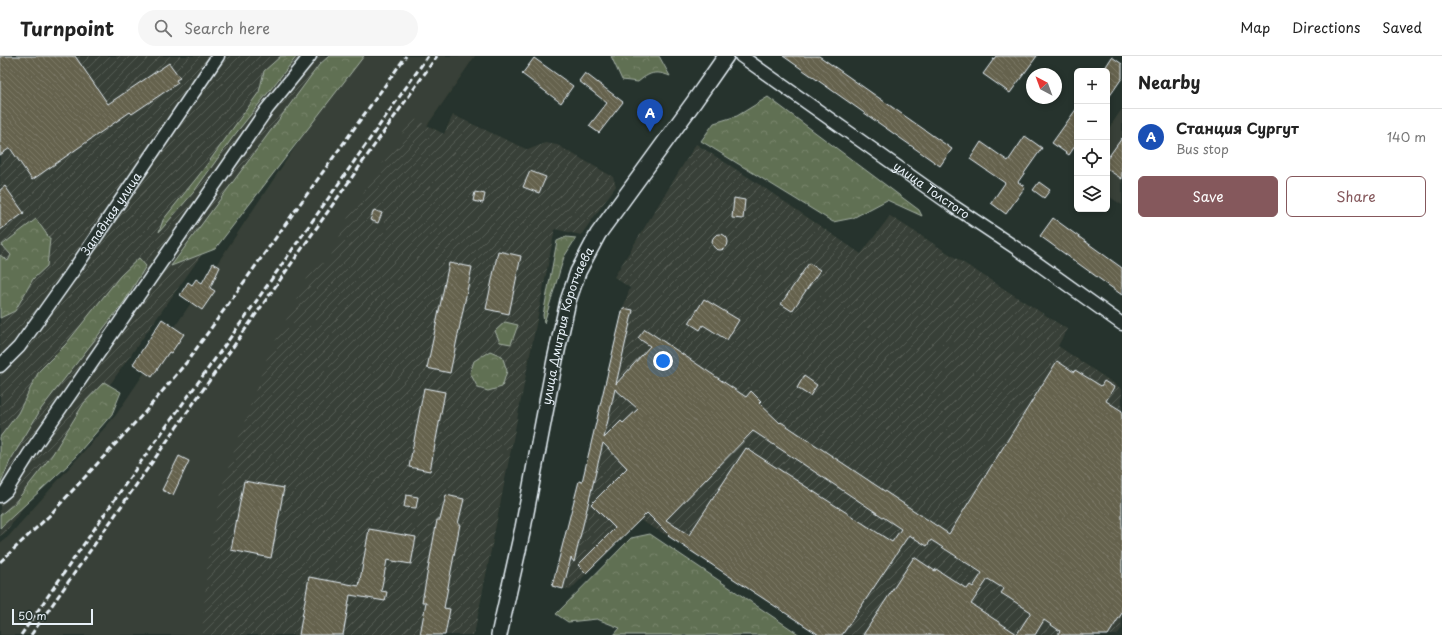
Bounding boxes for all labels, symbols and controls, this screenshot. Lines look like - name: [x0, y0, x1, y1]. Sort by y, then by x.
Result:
- search box: [138, 10, 418, 46]
- text: Turnpoint: [20, 14, 114, 42]
- text: Search here: [184, 16, 270, 39]
- icon: search: [152, 17, 174, 39]
- text: Map: [1240, 17, 1270, 38]
- text: Directions: [1292, 17, 1360, 38]
- text: Saved: [1382, 17, 1422, 38]
- north arrow: [1026, 68, 1062, 104]
- map controls: [1074, 68, 1110, 212]
- button: +: [1074, 68, 1110, 104]
- text: Nearby: [1138, 69, 1200, 95]
- pin: A: [637, 99, 663, 132]
- button: −: [1074, 104, 1110, 140]
- text: Станция Сургут: [1176, 116, 1299, 139]
- text: A: [1146, 127, 1156, 146]
- text: 140 m: [1387, 127, 1426, 146]
- text: Bus stop: [1176, 139, 1229, 158]
- button: locate: [1074, 140, 1110, 176]
- street label: улица Толстого: [890, 156, 974, 223]
- street label: Западная улица: [76, 168, 145, 258]
- button: layers: [1074, 176, 1110, 212]
- button: Save: [1138, 176, 1278, 217]
- button: Share: [1286, 176, 1426, 217]
- street label: улица Дмитрия Коротчаева: [537, 243, 598, 406]
- your location: [653, 351, 673, 371]
- scale bar: [12, 607, 93, 626]
- text: 50 m: [18, 607, 47, 624]

